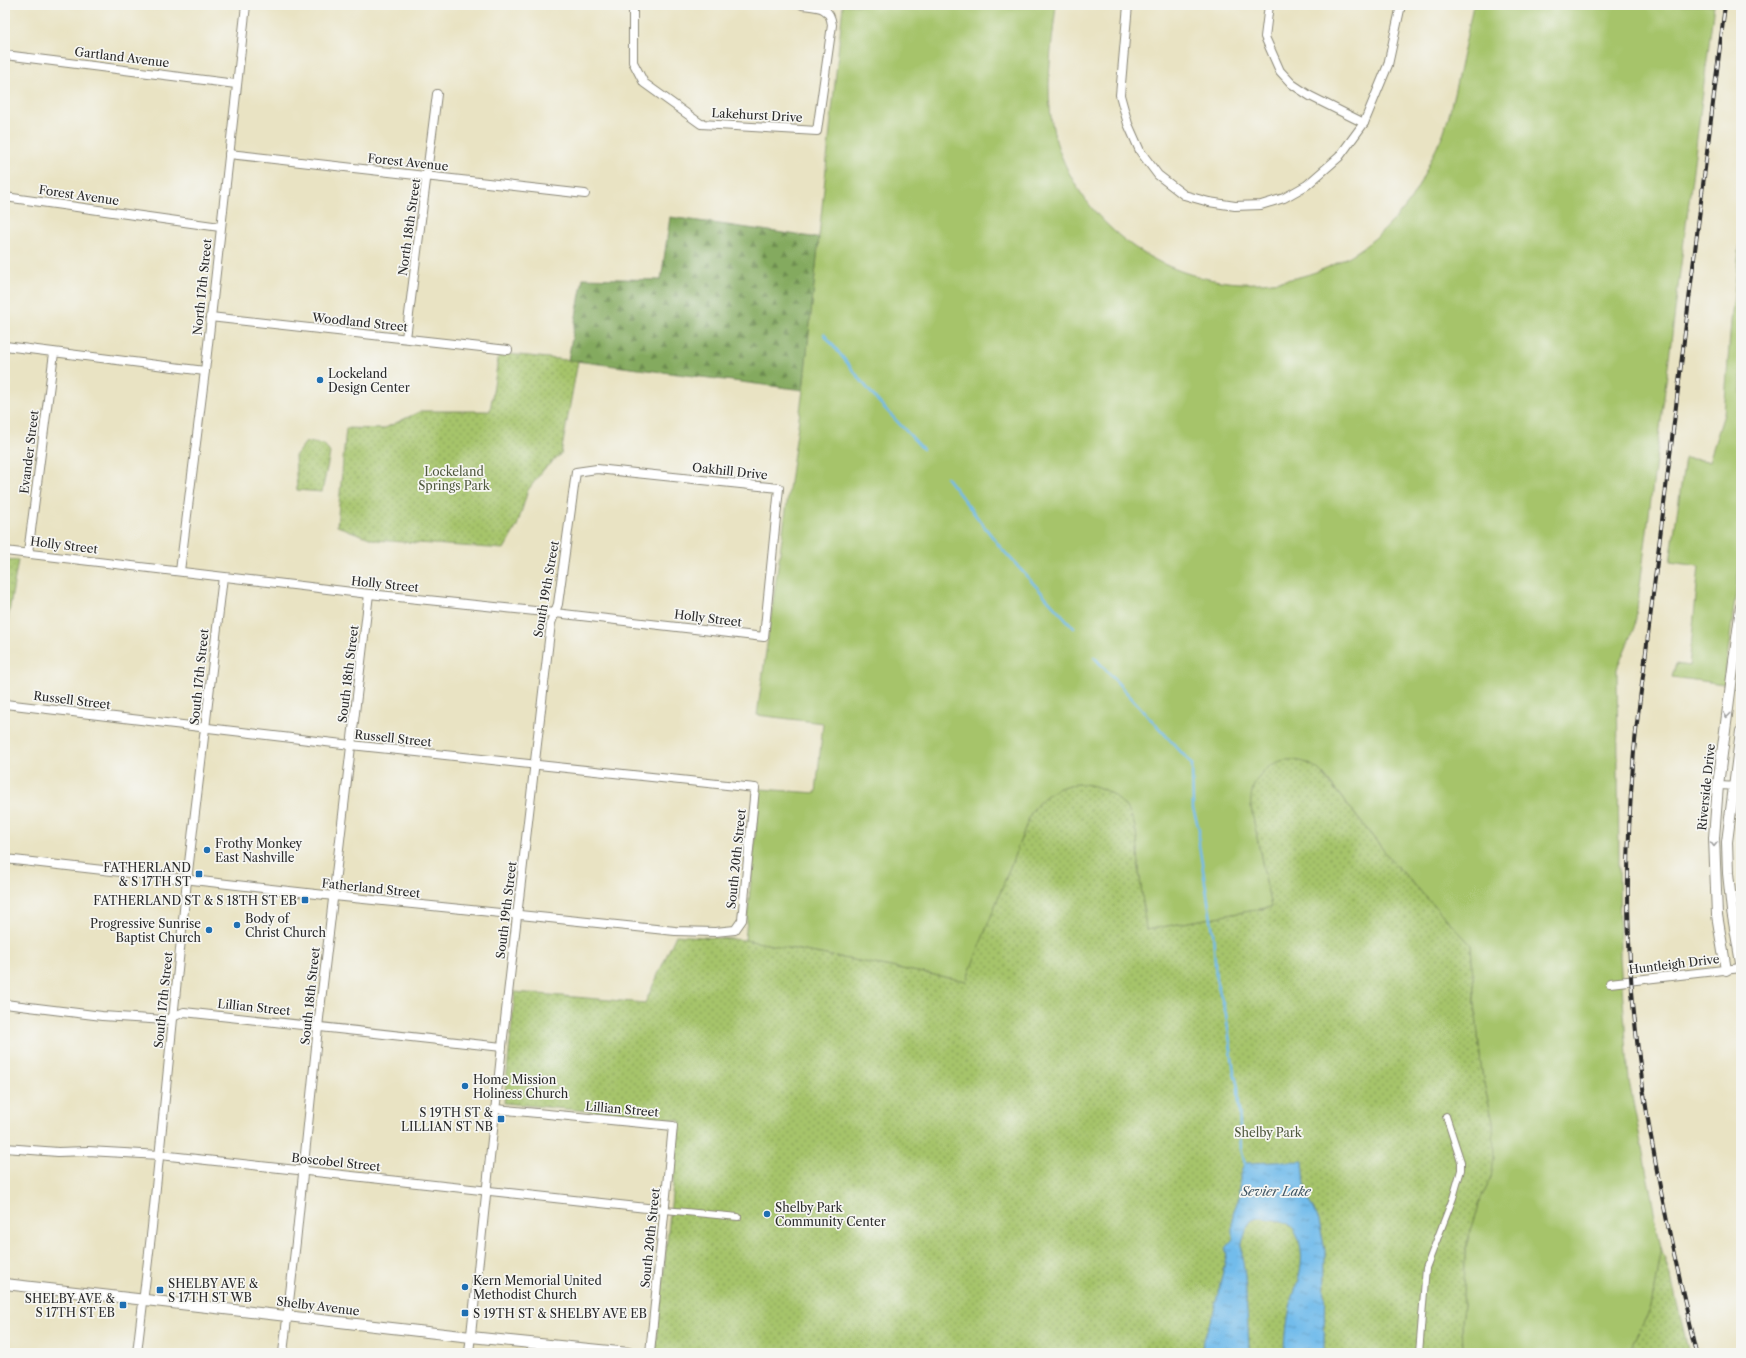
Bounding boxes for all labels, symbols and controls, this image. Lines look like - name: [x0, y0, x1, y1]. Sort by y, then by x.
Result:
- street label: Gartland Avenue: [74, 44, 171, 70]
- street label: Lakehurst Drive: [711, 105, 803, 125]
- street label: Forest Avenue: [367, 150, 449, 174]
- street label: North 18th Street: [395, 177, 423, 277]
- street label: Forest Avenue: [38, 182, 120, 208]
- street label: North 17th Street: [189, 237, 215, 336]
- street label: Woodland Street: [310, 309, 409, 335]
- place label: Lockeland Design Center: [328, 366, 410, 395]
- marker: Lockeland Design Center: [315, 375, 325, 385]
- street label: Evander Street: [16, 409, 42, 495]
- street label: Oakhill Drive: [691, 460, 769, 482]
- park label: Lockeland Springs Park: [418, 464, 491, 493]
- street label: Holly Street: [29, 533, 99, 557]
- street label: South 19th Street: [530, 539, 562, 639]
- street label: Holly Street: [350, 573, 420, 595]
- street label: Holly Street: [673, 606, 743, 630]
- street label: South 18th Street: [335, 624, 362, 724]
- street label: South 17th Street: [186, 627, 212, 726]
- street label: Russell Street: [33, 688, 112, 712]
- one-way arrow: [1723, 712, 1732, 718]
- street label: Russell Street: [354, 726, 433, 750]
- street label: Riverside Drive: [1694, 742, 1718, 831]
- street label: South 20th Street: [723, 808, 749, 910]
- place label: Frothy Monkey East Nashville: [215, 836, 303, 865]
- one-way arrow: [1710, 841, 1718, 847]
- marker: Frothy Monkey East Nashville: [202, 845, 212, 855]
- place label: FATHERLAND & S 17TH ST: [103, 860, 191, 889]
- street label: South 19th Street: [493, 860, 520, 960]
- marker: FATHERLAND & S 17TH ST: [194, 869, 204, 879]
- street label: Fatherland Street: [321, 875, 422, 901]
- place label: FATHERLAND ST & S 18TH ST EB: [93, 893, 297, 908]
- marker: FATHERLAND ST & S 18TH ST EB: [300, 895, 310, 905]
- place label: Body of Christ Church: [245, 911, 326, 940]
- place label: Progressive Sunrise Baptist Church: [90, 916, 201, 945]
- marker: Body of Christ Church: [232, 920, 242, 930]
- marker: Progressive Sunrise Baptist Church: [204, 925, 214, 935]
- street label: South 18th Street: [297, 946, 323, 1046]
- street label: South 17th Street: [150, 950, 176, 1049]
- street label: Huntleigh Drive: [1628, 951, 1721, 977]
- street label: Lillian Street: [217, 996, 292, 1018]
- place label: Home Mission Holiness Church: [473, 1072, 569, 1101]
- marker: Home Mission Holiness Church: [460, 1081, 470, 1091]
- street label: Lillian Street: [585, 1098, 660, 1120]
- place label: S 19TH ST & LILLIAN ST NB: [401, 1105, 493, 1134]
- marker: S 19TH ST & LILLIAN ST NB: [496, 1114, 506, 1124]
- park label: Shelby Park: [1234, 1125, 1303, 1140]
- street label: Boscobel Street: [291, 1150, 382, 1174]
- water label: Sevier Lake: [1240, 1183, 1311, 1199]
- street label: South 20th Street: [637, 1187, 663, 1289]
- place label: Shelby Park Community Center: [775, 1200, 886, 1229]
- marker: Shelby Park Community Center: [762, 1209, 772, 1219]
- place label: Kern Memorial United Methodist Church: [473, 1273, 602, 1302]
- place label: SHELBY AVE & S 17TH ST WB: [168, 1276, 258, 1305]
- marker: Kern Memorial United Methodist Church: [460, 1282, 470, 1292]
- marker: SHELBY AVE & S 17TH ST WB: [155, 1285, 165, 1295]
- place label: SHELBY AVE & S 17TH ST EB: [25, 1291, 115, 1320]
- street label: Shelby Avenue: [276, 1293, 361, 1319]
- marker: SHELBY AVE & S 17TH ST EB: [118, 1300, 128, 1310]
- place label: S 19TH ST & SHELBY AVE EB: [473, 1306, 647, 1321]
- marker: S 19TH ST & SHELBY AVE EB: [460, 1308, 470, 1318]

